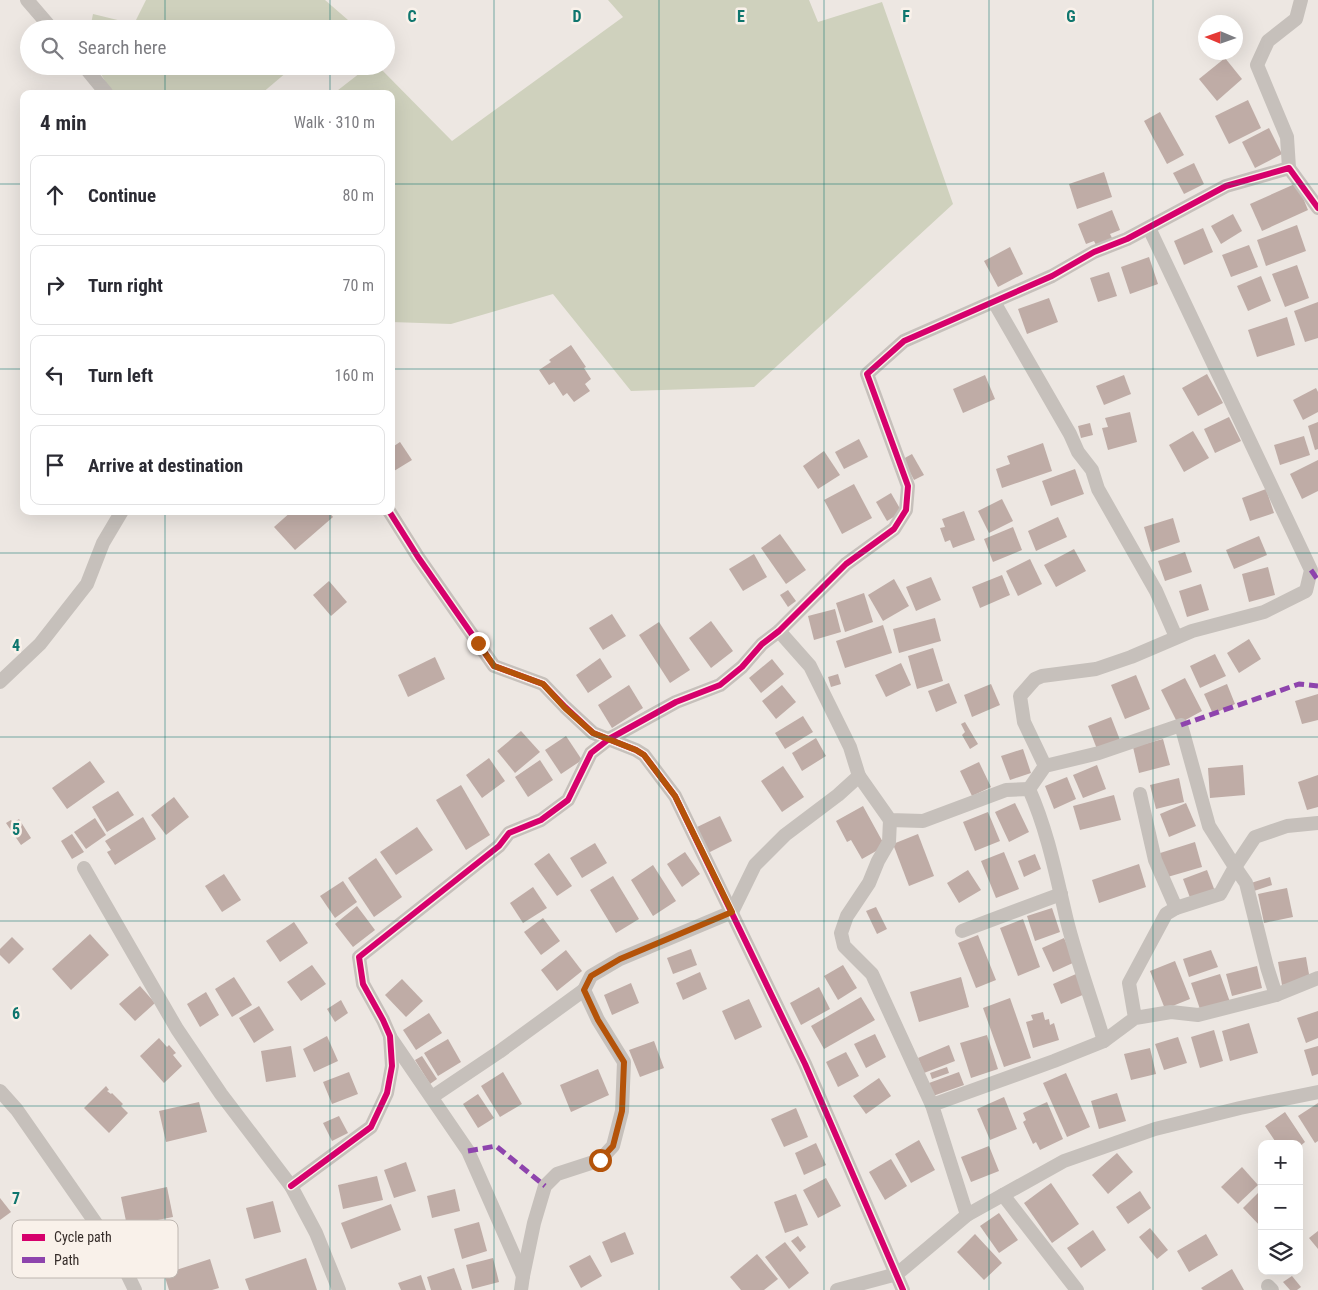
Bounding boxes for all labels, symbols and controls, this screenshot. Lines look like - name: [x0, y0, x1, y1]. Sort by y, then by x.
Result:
- text: C: [407, 7, 417, 26]
- text: D: [572, 7, 582, 26]
- text: E: [737, 7, 745, 26]
- text: F: [902, 7, 910, 26]
- text: G: [1066, 7, 1076, 26]
- north arrow: [1198, 15, 1243, 60]
- search box: [20, 20, 395, 75]
- icon: search: [38, 34, 66, 62]
- text: Search here: [78, 36, 166, 59]
- text: 4 min: [40, 111, 87, 135]
- text: Walk · 310 m: [294, 113, 375, 132]
- icon: ahead: [41, 181, 69, 209]
- text: Continue: [88, 184, 156, 207]
- text: 80 m: [342, 186, 374, 205]
- icon: right: [41, 271, 69, 299]
- text: Turn right: [88, 274, 163, 297]
- text: 70 m: [342, 276, 374, 295]
- icon: left: [41, 361, 69, 389]
- text: Turn left: [88, 364, 153, 387]
- text: 160 m: [335, 366, 374, 385]
- icon: arrive: [41, 451, 69, 479]
- text: Arrive at destination: [88, 454, 243, 477]
- route end: [467, 632, 490, 655]
- text: 4: [12, 636, 20, 655]
- text: 5: [12, 820, 20, 839]
- text: 6: [12, 1004, 20, 1023]
- map controls: [1258, 1140, 1303, 1275]
- button: +: [1258, 1140, 1303, 1185]
- route start: [589, 1149, 612, 1172]
- button: −: [1258, 1185, 1303, 1230]
- text: 7: [12, 1189, 20, 1208]
- legend: [12, 1220, 178, 1278]
- text: Cycle path: [54, 1229, 112, 1245]
- button: layers: [1258, 1230, 1303, 1275]
- text: Path: [54, 1252, 79, 1268]

